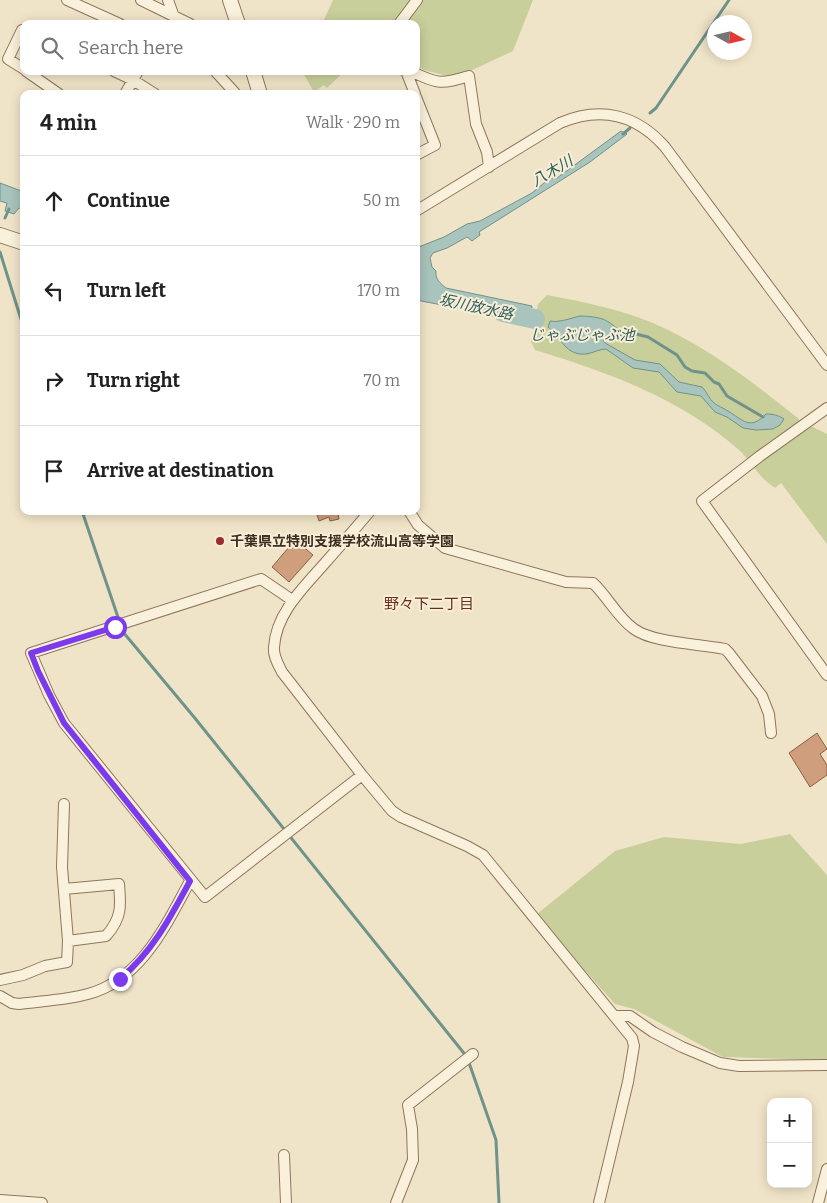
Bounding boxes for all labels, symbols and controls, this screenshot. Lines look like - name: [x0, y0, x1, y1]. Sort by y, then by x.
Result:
- north arrow: [707, 15, 752, 60]
- search box: [20, 20, 420, 75]
- icon: search: [38, 34, 66, 62]
- text: Search here: [78, 36, 183, 59]
- text: 4 min: [40, 110, 97, 136]
- text: Walk · 290 m: [306, 113, 400, 132]
- water label: 八木川: [528, 151, 578, 190]
- icon: ahead: [40, 187, 68, 215]
- text: Continue: [87, 189, 170, 212]
- text: 50 m: [363, 191, 400, 210]
- icon: left: [40, 277, 68, 305]
- text: Turn left: [87, 279, 166, 302]
- text: 170 m: [357, 281, 400, 300]
- water label: 坂川放水路: [437, 290, 517, 324]
- water label: じゃぶじゃぶ池: [529, 326, 636, 344]
- icon: right: [40, 367, 68, 395]
- text: Turn right: [87, 369, 180, 392]
- text: 70 m: [364, 371, 400, 390]
- icon: arrive: [40, 457, 68, 485]
- text: Arrive at destination: [87, 459, 274, 482]
- place label: 千葉県立特別支援学校流山高等学園: [230, 533, 454, 550]
- marker: 千葉県立特別支援学校流山高等学園: [214, 535, 226, 547]
- district label: 野々下二丁目: [384, 595, 474, 613]
- route start: [104, 616, 127, 639]
- route end: [109, 968, 132, 991]
- map controls: [767, 1098, 812, 1188]
- button: +: [767, 1098, 812, 1143]
- button: −: [767, 1143, 812, 1188]

